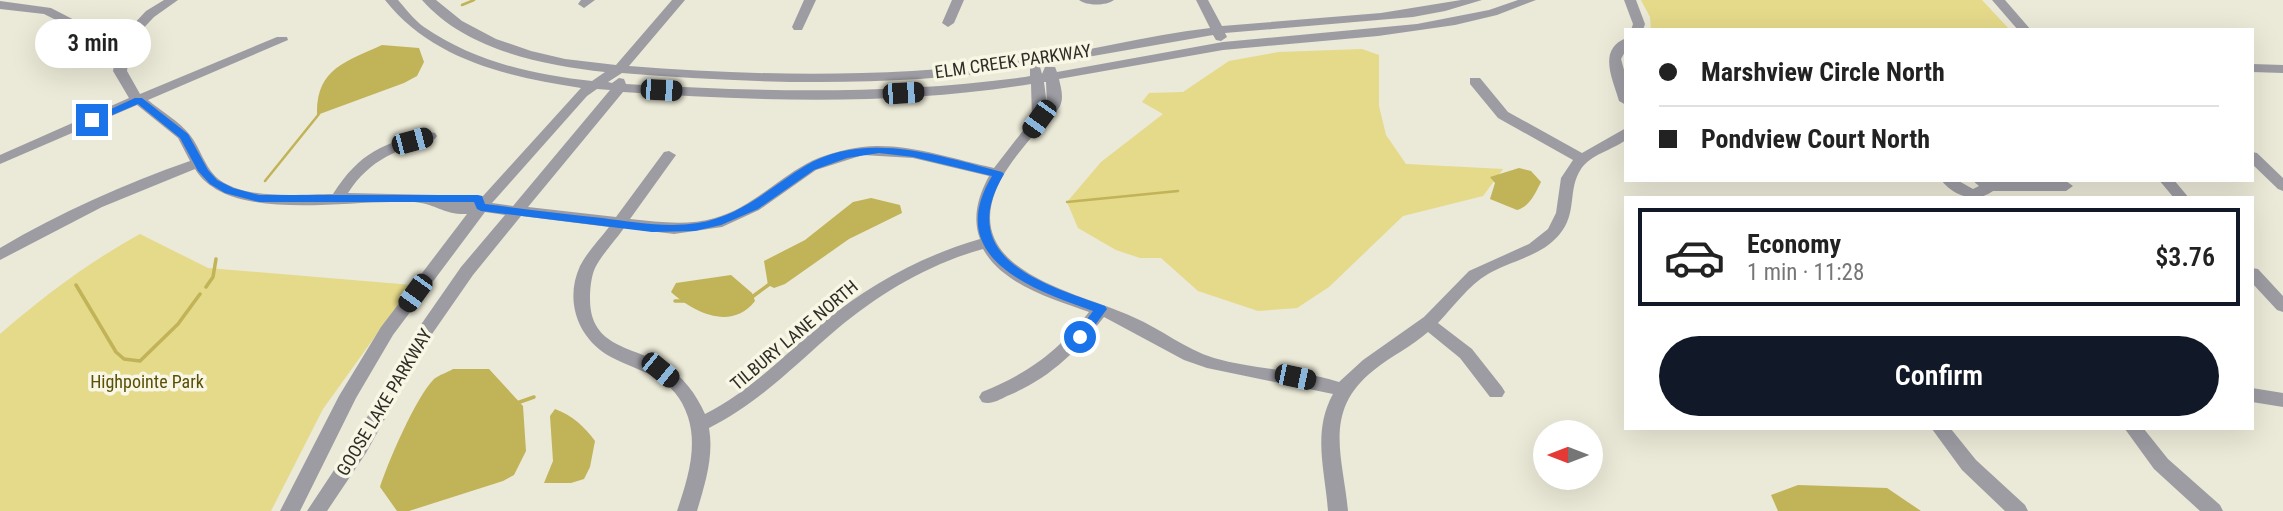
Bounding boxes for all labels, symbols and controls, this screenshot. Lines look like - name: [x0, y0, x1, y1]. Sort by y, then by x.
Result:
- callout: 3 min: [34, 18, 150, 68]
- text: 3 min: [68, 30, 118, 57]
- street label: ELM CREEK PARKWAY: [933, 40, 1093, 82]
- text: Marshview Circle North: [1701, 57, 1945, 87]
- car: [640, 78, 683, 102]
- car: [882, 81, 925, 105]
- car: [1019, 96, 1060, 142]
- route end: [76, 104, 108, 136]
- text: Pondview Court North: [1701, 124, 1930, 154]
- car: [389, 125, 436, 157]
- icon: car: [1663, 226, 1726, 289]
- text: Economy: [1747, 229, 1841, 259]
- text: $3.76: [2155, 242, 2215, 272]
- text: 1 min · 11:28: [1747, 259, 1864, 286]
- car: [395, 270, 436, 316]
- street label: TILBURY LANE NORTH: [726, 276, 862, 394]
- route start: [1064, 321, 1096, 353]
- street label: GOOSE LAKE PARKWAY: [332, 324, 436, 479]
- button: Confirm: [1659, 336, 2219, 416]
- car: [638, 349, 683, 391]
- car: [1273, 362, 1318, 392]
- park label: Highpointe Park: [90, 371, 204, 392]
- north arrow: [1533, 420, 1603, 490]
- map controls: [1533, 420, 1603, 490]

